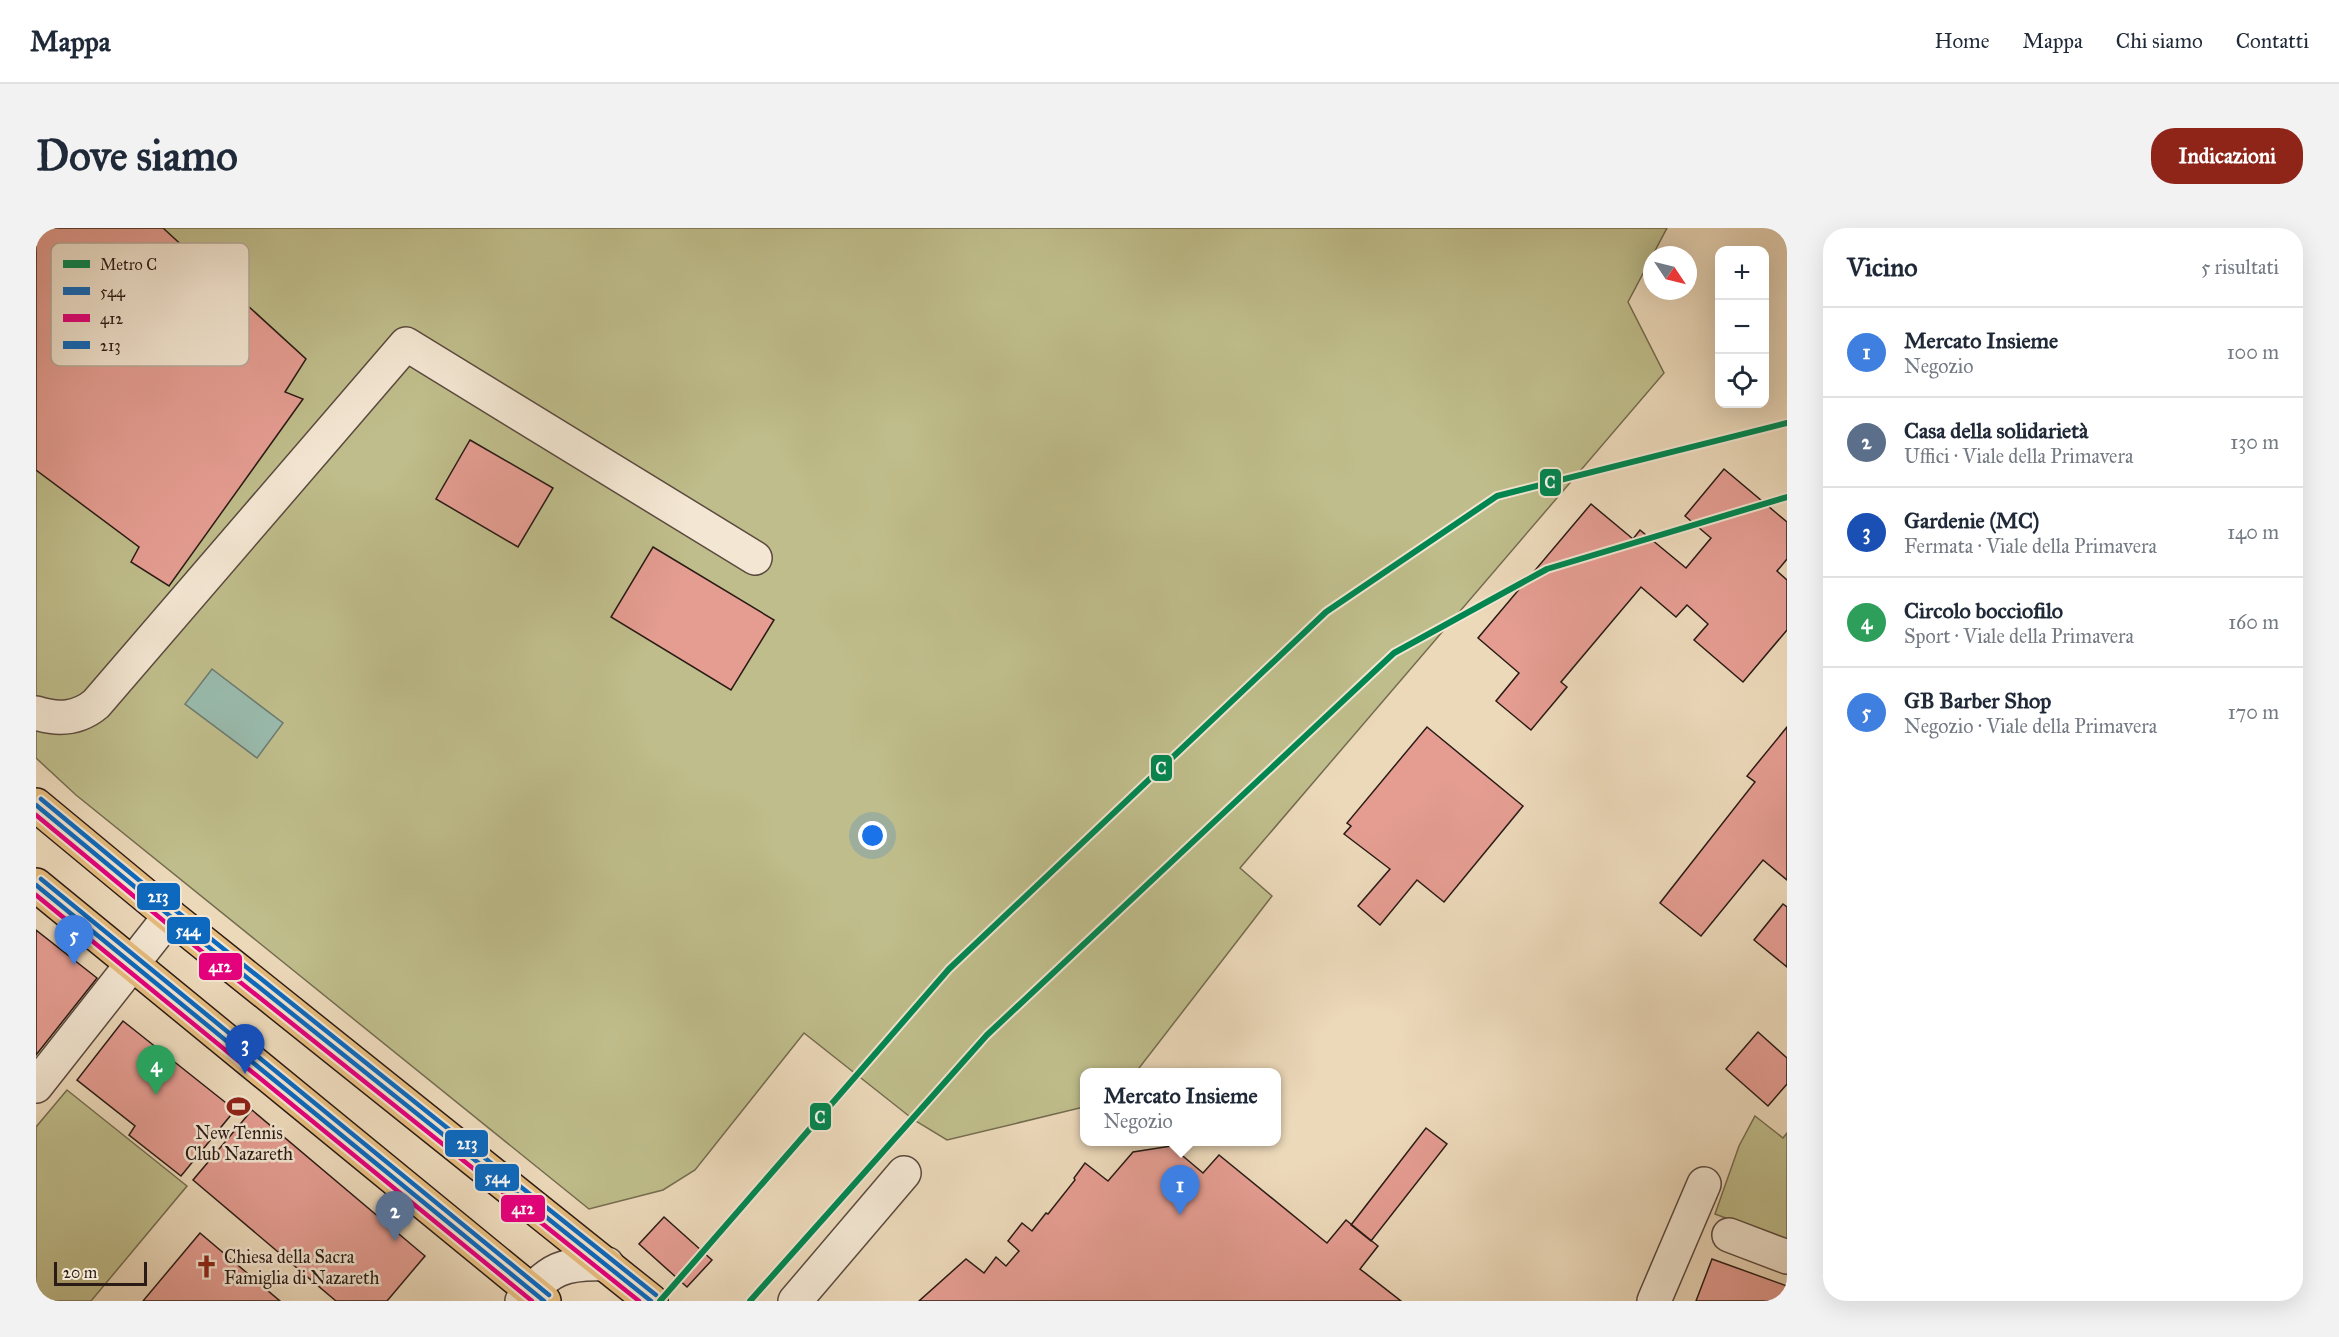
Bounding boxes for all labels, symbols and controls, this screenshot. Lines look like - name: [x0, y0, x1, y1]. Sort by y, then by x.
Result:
- text: Mappa: [30, 24, 111, 59]
- text: Home: [1935, 28, 1989, 54]
- text: Mappa: [2022, 28, 2083, 54]
- text: Chi siamo: [2116, 28, 2203, 54]
- text: Contatti: [2236, 28, 2309, 54]
- button: Indicazioni: [2151, 128, 2303, 184]
- text: Dove siamo: [36, 130, 238, 182]
- legend: [51, 243, 249, 366]
- north arrow: [1643, 246, 1697, 300]
- map controls: [1715, 246, 1769, 408]
- button: +: [1715, 246, 1769, 300]
- text: Vicino: [1847, 251, 1918, 283]
- text: Metro C: [100, 255, 157, 274]
- text: 5 risultati: [2201, 255, 2279, 279]
- text: 544: [100, 282, 126, 301]
- button: −: [1715, 300, 1769, 354]
- text: 412: [100, 309, 123, 328]
- text: Mercato Insieme: [1904, 327, 2058, 354]
- text: 213: [100, 336, 121, 355]
- text: 1: [1863, 340, 1870, 364]
- text: 100 m: [2227, 340, 2279, 364]
- button: locate: [1715, 354, 1769, 408]
- text: Negozio: [1904, 354, 1973, 378]
- text: Casa della solidarietà: [1904, 417, 2088, 444]
- text: 2: [1862, 430, 1871, 454]
- text: 130 m: [2230, 430, 2279, 454]
- text: Uffici · Viale della Primavera: [1904, 444, 2133, 468]
- line badge: C: [1539, 468, 1562, 497]
- text: C: [1545, 473, 1556, 492]
- text: Gardenie (MC): [1904, 507, 2039, 534]
- text: 3: [1863, 520, 1871, 544]
- text: 140 m: [2227, 520, 2279, 544]
- text: Fermata · Viale della Primavera: [1904, 534, 2157, 558]
- text: Circolo bocciofilo: [1904, 597, 2063, 624]
- text: 4: [1861, 610, 1872, 634]
- text: 160 m: [2228, 610, 2279, 634]
- text: Sport · Viale della Primavera: [1904, 624, 2134, 648]
- text: GB Barber Shop: [1904, 687, 2051, 714]
- text: 5: [1862, 700, 1871, 724]
- text: 170 m: [2228, 700, 2279, 724]
- text: Negozio · Viale della Primavera: [1904, 714, 2157, 738]
- line badge: C: [1150, 754, 1173, 782]
- text: C: [1156, 759, 1167, 778]
- your location: [858, 821, 887, 850]
- line badge: 213: [136, 882, 181, 911]
- text: 213: [148, 887, 168, 907]
- pin: 5: [54, 916, 93, 965]
- line badge: 544: [166, 916, 211, 945]
- text: 544: [176, 921, 202, 941]
- line badge: 412: [198, 952, 243, 981]
- text: 412: [208, 957, 233, 977]
- pin: 3: [226, 1024, 264, 1074]
- pin: 4: [136, 1046, 176, 1095]
- popup: [1080, 1068, 1281, 1146]
- text: Mercato Insieme: [1103, 1082, 1258, 1109]
- sports icon: New Tennis Club Nazareth: [226, 1094, 252, 1120]
- line badge: C: [809, 1102, 832, 1131]
- text: C: [815, 1108, 826, 1127]
- text: Negozio: [1103, 1109, 1173, 1133]
- place label: New Tennis Club Nazareth: [185, 1122, 293, 1165]
- line badge: 213: [444, 1129, 489, 1158]
- text: 213: [457, 1134, 477, 1154]
- line badge: 544: [474, 1163, 520, 1192]
- pin: 1: [1160, 1166, 1200, 1215]
- text: 544: [485, 1168, 511, 1188]
- pin: 2: [376, 1192, 414, 1241]
- line badge: 412: [500, 1194, 546, 1223]
- text: 412: [511, 1199, 536, 1219]
- place label: Chiesa della Sacra Famiglia di Nazareth: [224, 1246, 379, 1290]
- church icon: Chiesa della Sacra Famiglia di Nazareth: [193, 1254, 219, 1280]
- scale bar: [54, 1259, 147, 1286]
- text: 20 m: [63, 1263, 97, 1282]

